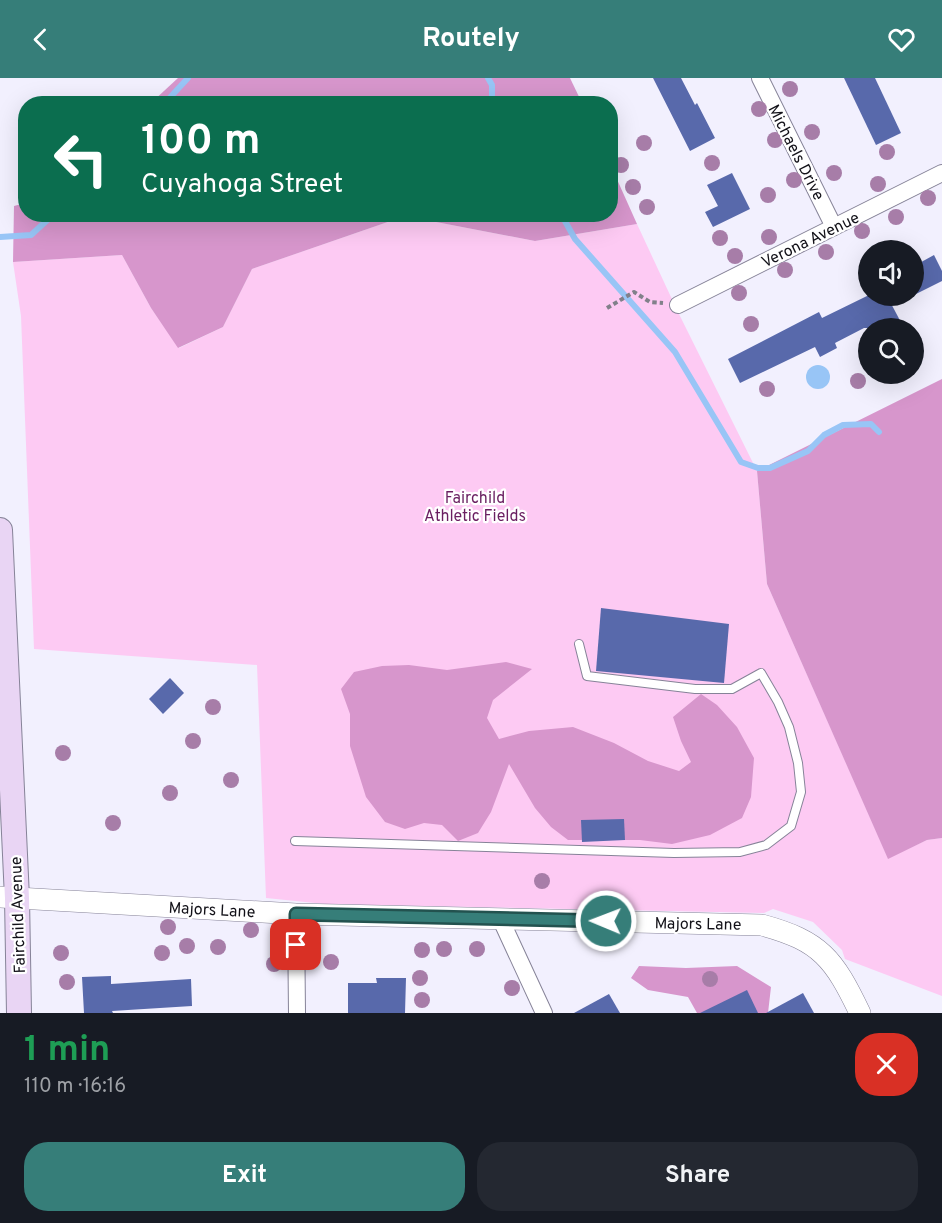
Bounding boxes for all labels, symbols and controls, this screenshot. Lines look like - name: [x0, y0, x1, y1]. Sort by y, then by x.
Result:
- text: Routely: [422, 22, 520, 56]
- icon: back: [24, 23, 57, 56]
- icon: heart: [885, 23, 918, 56]
- street label: Michaels Drive: [763, 102, 828, 204]
- text: 100 m: [141, 116, 260, 169]
- icon: left: [42, 120, 120, 198]
- text: Cuyahoga Street: [141, 168, 343, 202]
- street label: Verona Avenue: [759, 208, 863, 273]
- map controls: [858, 240, 924, 384]
- button: sound: [858, 240, 924, 306]
- button: search: [858, 318, 924, 384]
- park label: Fairchild Athletic Fields: [424, 489, 526, 527]
- street label: Fairchild Avenue: [7, 856, 31, 974]
- position arrow: [574, 889, 638, 953]
- street label: Majors Lane: [168, 899, 256, 923]
- street label: Majors Lane: [654, 914, 742, 936]
- pin: [270, 919, 321, 970]
- icon: arrive: [279, 928, 312, 961]
- text: 1 min: [24, 1028, 110, 1074]
- button: close: [855, 1033, 918, 1096]
- text: 110 m · 16:16: [24, 1074, 126, 1100]
- button: Exit: [24, 1142, 465, 1211]
- button: Share: [477, 1142, 918, 1211]

